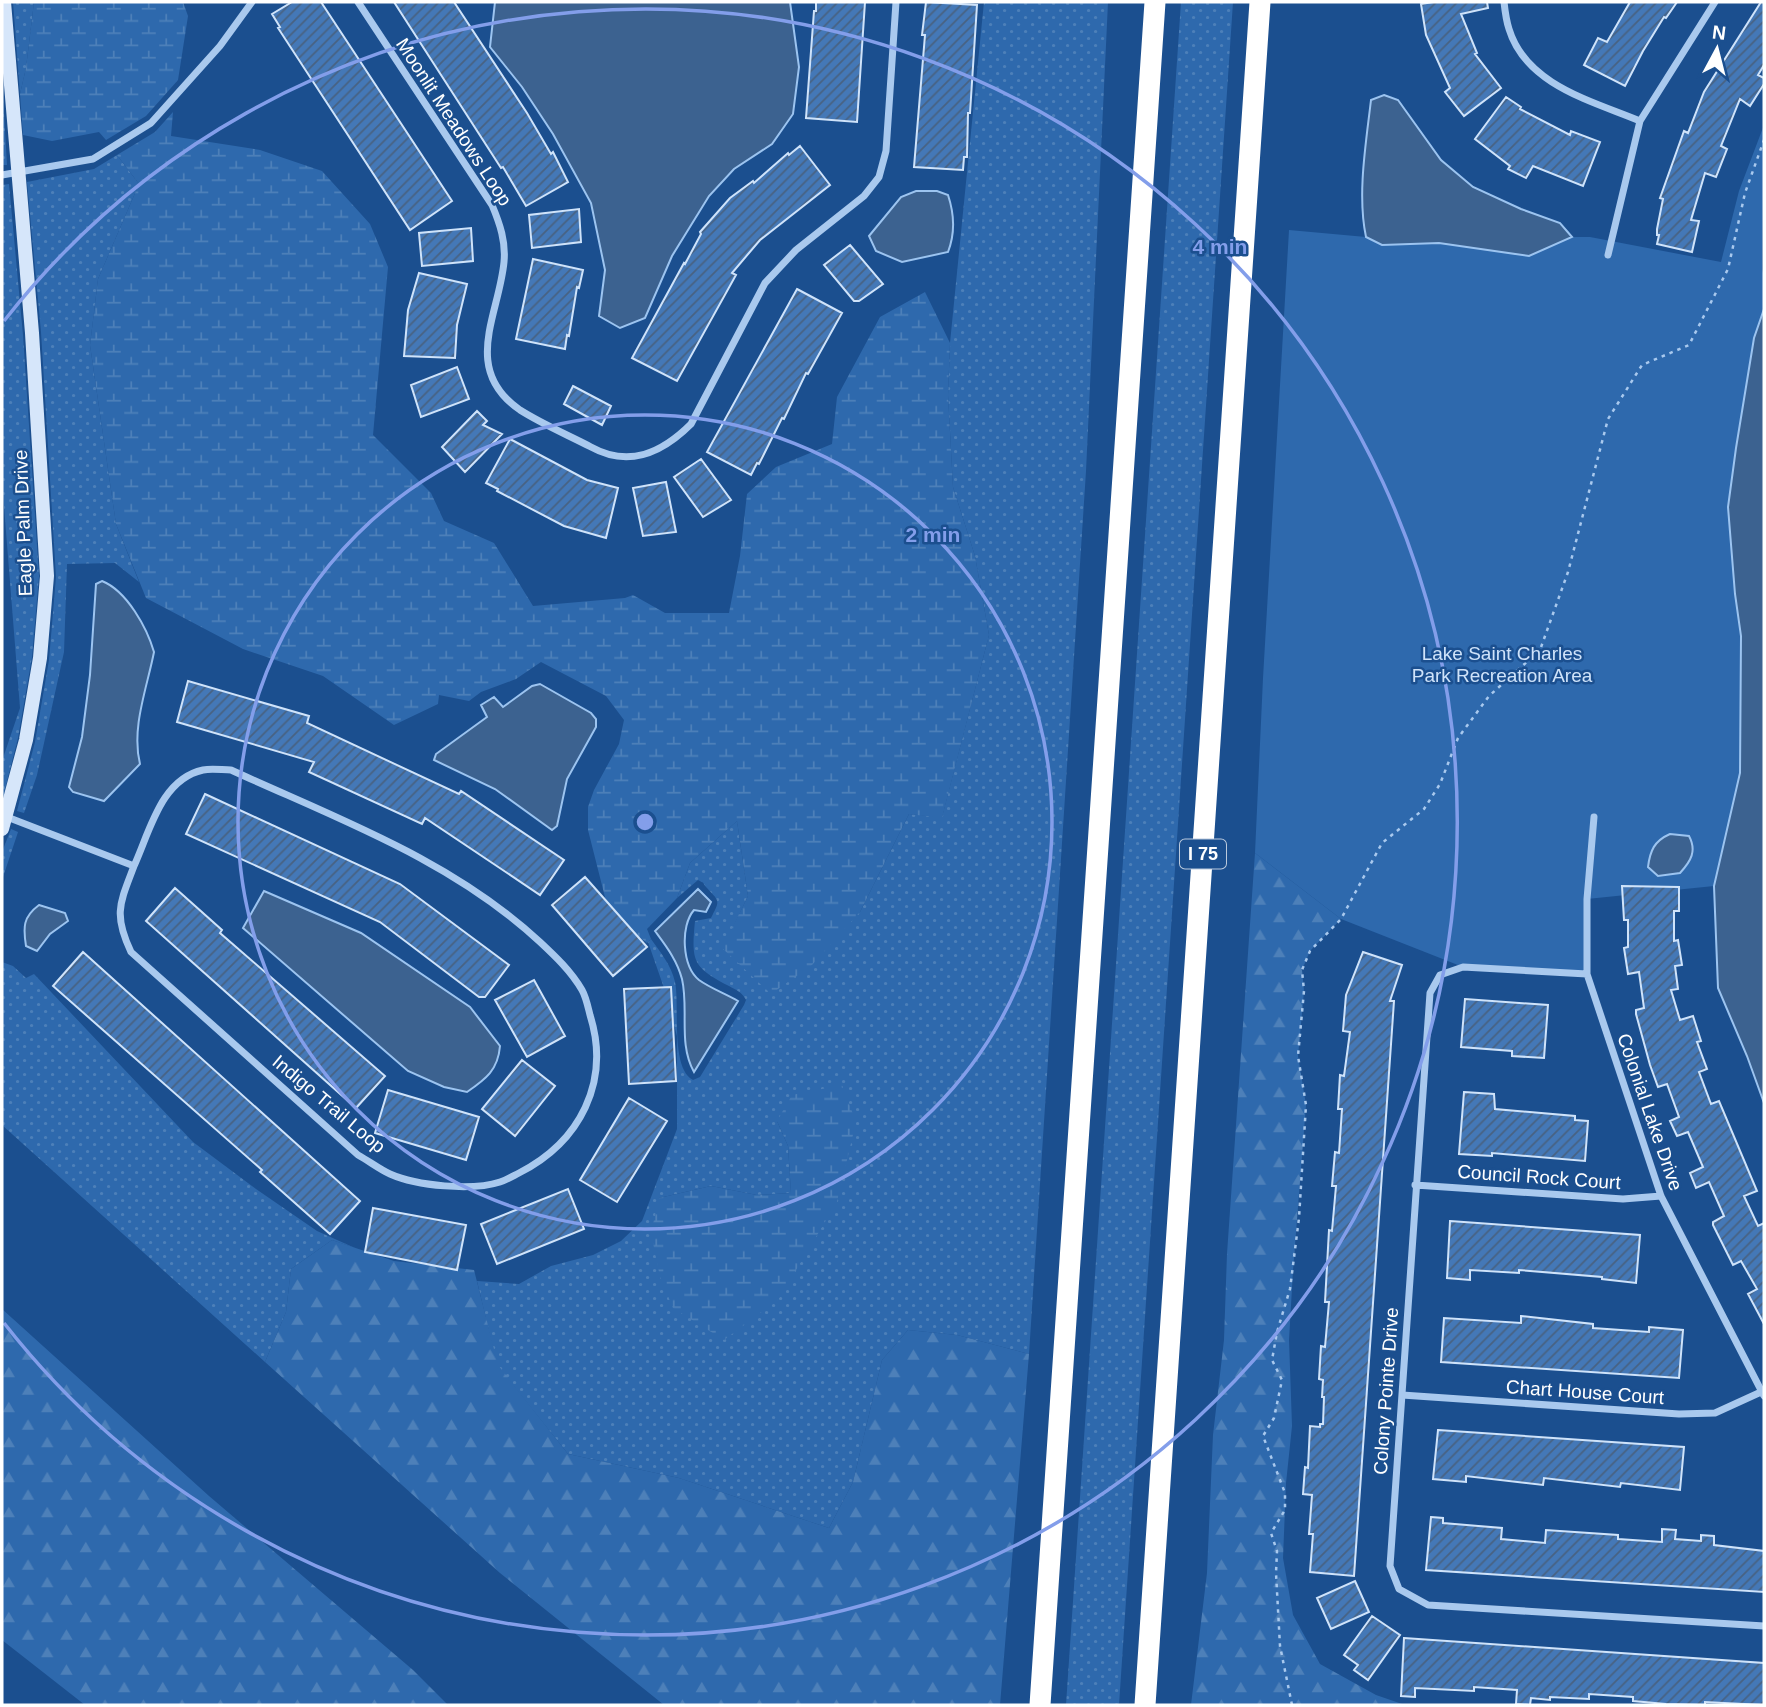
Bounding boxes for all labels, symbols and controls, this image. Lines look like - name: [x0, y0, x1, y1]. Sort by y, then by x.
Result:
- north arrow: [1682, 14, 1752, 84]
- text: N: [1711, 21, 1727, 44]
- street label: Moonlit Meadows Loop: [392, 34, 516, 210]
- text: 4 min: [1193, 235, 1247, 258]
- street label: Eagle Palm Drive: [10, 449, 36, 597]
- text: 2 min: [906, 523, 960, 546]
- park label: Lake Saint Charles Park Recreation Area: [1412, 643, 1593, 686]
- centre of rings: [633, 810, 657, 834]
- road number: I 75: [1180, 840, 1226, 868]
- street label: Colonial Lake Drive: [1613, 1031, 1687, 1193]
- street label: Indigo Trail Loop: [268, 1051, 390, 1157]
- street label: Council Rock Court: [1457, 1161, 1622, 1193]
- street label: Colony Pointe Drive: [1370, 1307, 1402, 1475]
- street label: Chart House Court: [1505, 1376, 1665, 1408]

